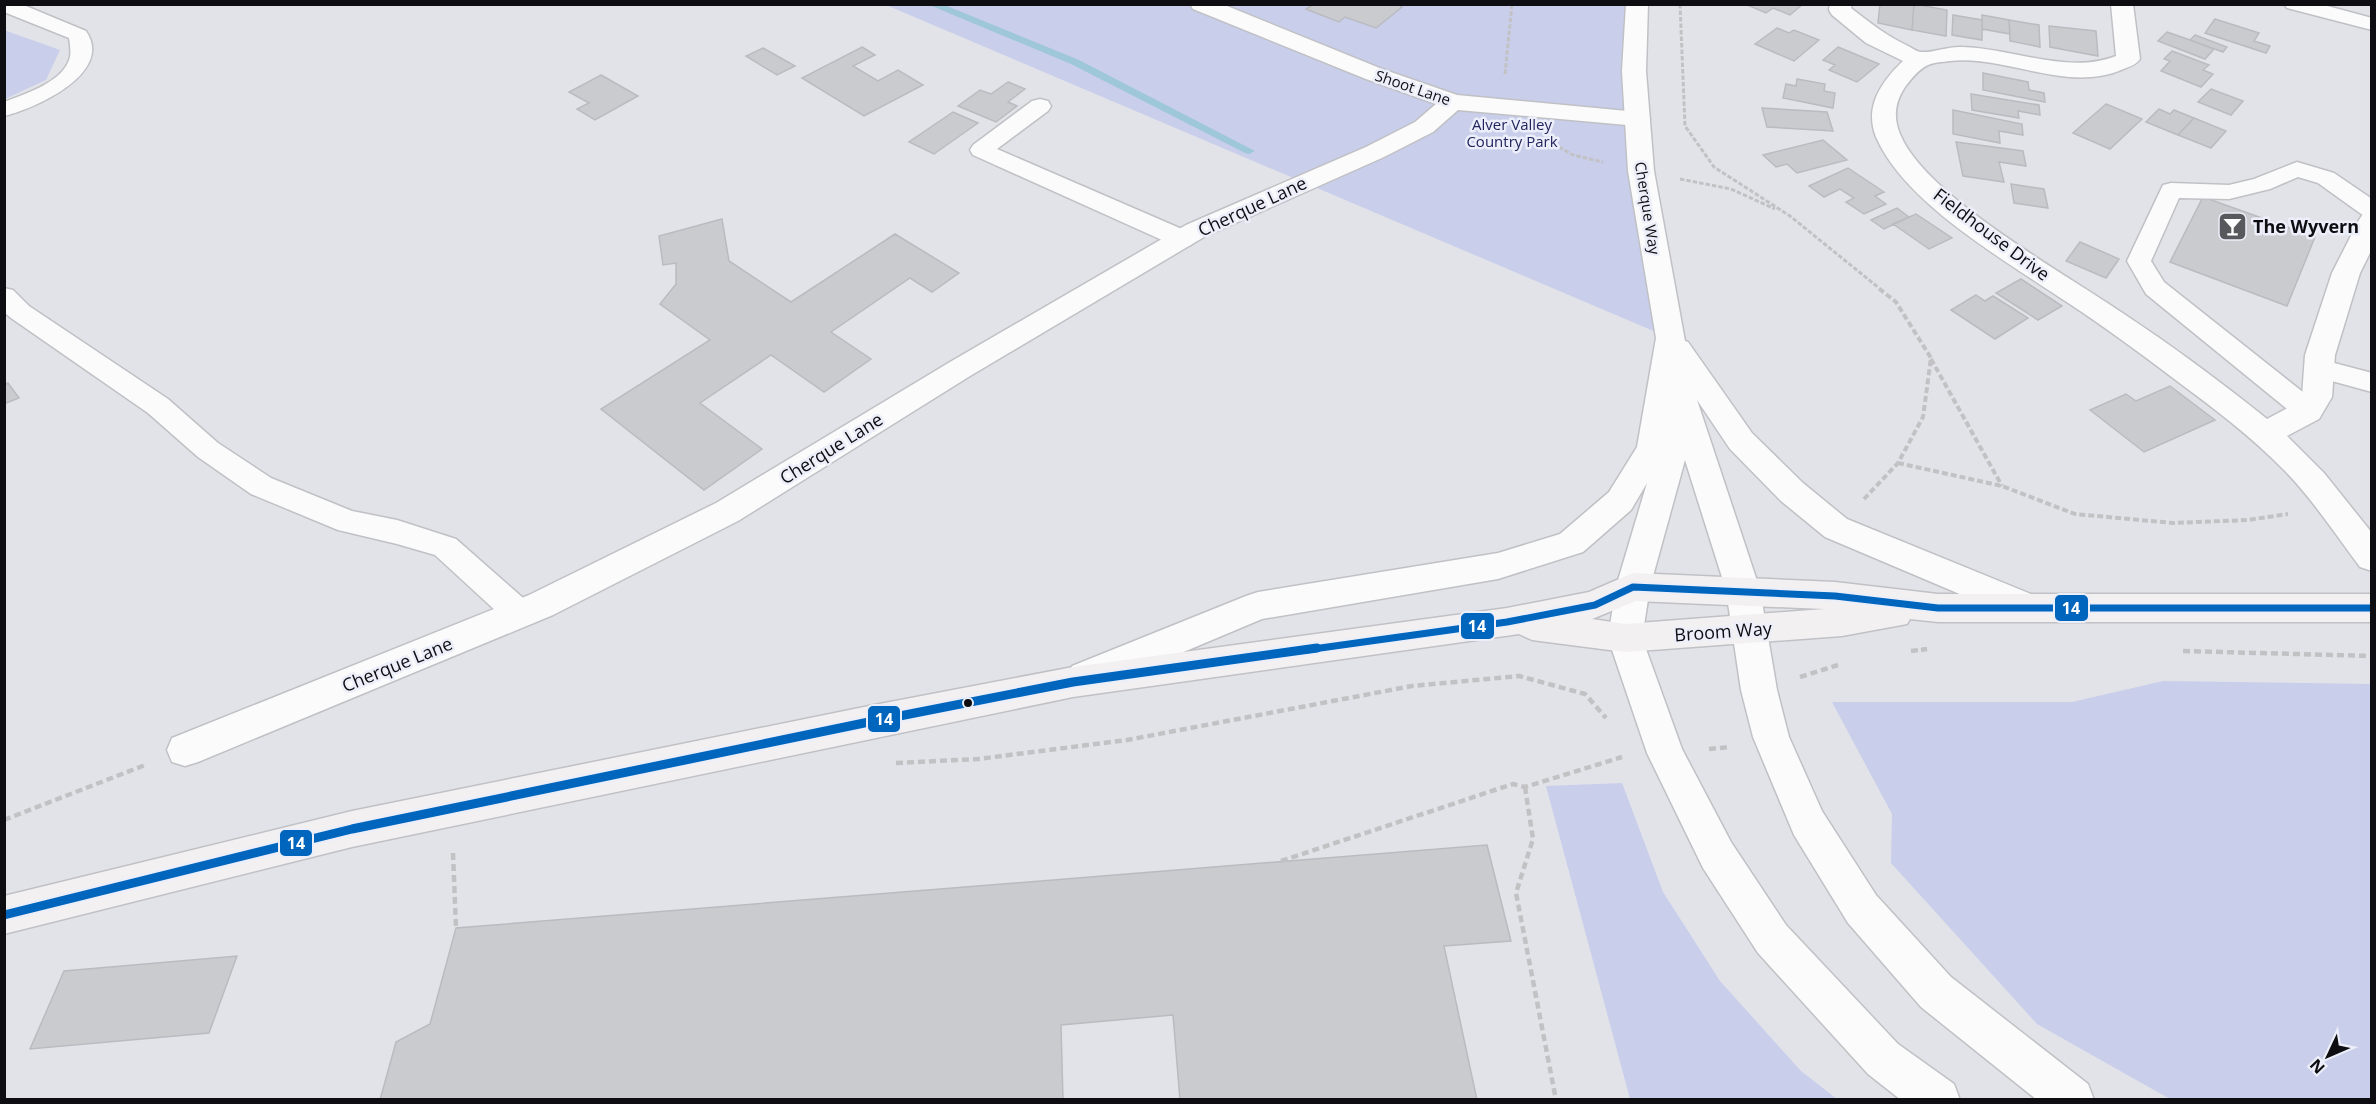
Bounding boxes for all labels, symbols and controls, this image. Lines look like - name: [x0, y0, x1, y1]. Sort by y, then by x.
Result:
- street label: Shoot Lane: [1373, 65, 1453, 109]
- park label: Alver Valley Country Park: [1466, 114, 1558, 151]
- street label: Cherque Way: [1631, 160, 1665, 256]
- street label: Cherque Lane: [1194, 170, 1310, 242]
- street label: Fieldhouse Drive: [1929, 182, 2055, 286]
- bar icon: The Wyvern: [2216, 210, 2248, 242]
- place label: The Wyvern: [2253, 214, 2359, 238]
- street label: Cherque Lane: [775, 407, 887, 489]
- line badge: 14: [2054, 594, 2089, 622]
- text: 14: [2062, 597, 2080, 619]
- line badge: 14: [1460, 612, 1495, 640]
- text: 14: [1468, 615, 1486, 637]
- street label: Broom Way: [1673, 616, 1774, 646]
- street label: Cherque Lane: [338, 631, 456, 697]
- unlabelled marker: [962, 697, 974, 709]
- line badge: 14: [867, 705, 901, 733]
- text: 14: [875, 708, 893, 730]
- line badge: 14: [279, 829, 313, 857]
- text: 14: [287, 832, 305, 854]
- north arrow: [2298, 1026, 2358, 1086]
- text: N: [2305, 1054, 2330, 1079]

